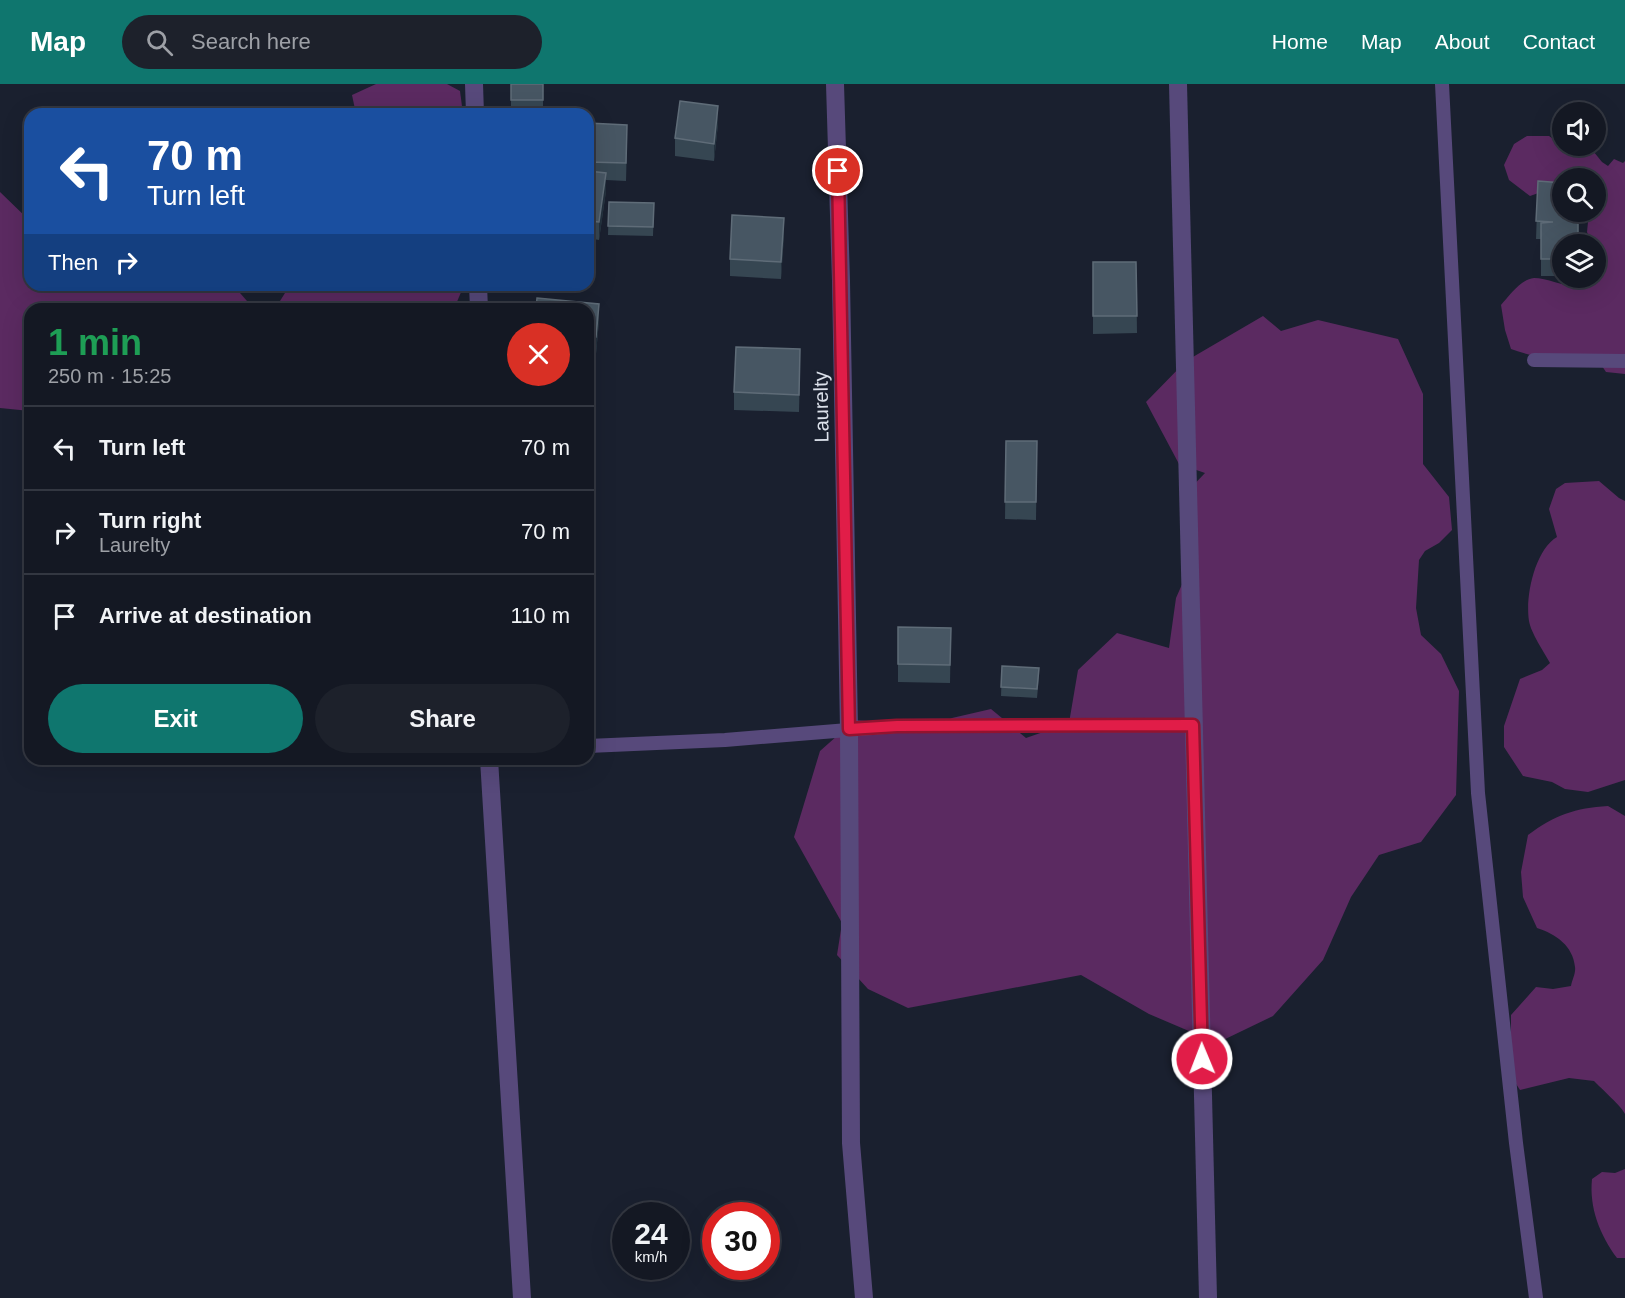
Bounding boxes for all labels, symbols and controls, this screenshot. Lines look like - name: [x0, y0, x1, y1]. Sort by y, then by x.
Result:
- search box: [122, 15, 542, 69]
- text: Map: [30, 26, 86, 57]
- icon: search: [143, 26, 176, 59]
- text: Search here: [191, 29, 311, 54]
- text: Home: [1272, 30, 1328, 53]
- text: Map: [1361, 30, 1402, 53]
- text: About: [1435, 30, 1490, 53]
- text: Contact: [1523, 30, 1595, 53]
- map controls: [1552, 102, 1606, 288]
- button: sound: [1552, 102, 1606, 156]
- icon: left: [48, 132, 126, 210]
- text: 70 m: [147, 132, 243, 179]
- pin: [812, 145, 863, 196]
- icon: arrive: [821, 154, 854, 187]
- button: search: [1552, 168, 1606, 222]
- text: Turn left: [147, 181, 245, 211]
- button: layers: [1552, 234, 1606, 288]
- icon: right: [110, 246, 143, 279]
- text: Then: [48, 250, 98, 275]
- text: 1 min: [48, 322, 142, 363]
- button: close: [507, 323, 570, 386]
- text: 250 m · 15:25: [48, 365, 171, 387]
- street label: Laurelty: [809, 371, 833, 443]
- icon: left: [48, 432, 81, 465]
- text: Turn left: [99, 435, 185, 460]
- text: 70 m: [521, 435, 570, 460]
- text: Turn right: [99, 508, 201, 533]
- icon: right: [48, 516, 81, 549]
- text: 70 m: [521, 519, 570, 544]
- text: Laurelty: [99, 534, 170, 556]
- icon: arrive: [48, 600, 81, 633]
- text: Arrive at destination: [99, 603, 312, 628]
- text: 110 m: [510, 603, 570, 628]
- button: Exit: [48, 684, 303, 753]
- button: Share: [315, 684, 570, 753]
- position arrow: [1170, 1027, 1234, 1091]
- speed limit sign: 30: [702, 1202, 780, 1280]
- text: 24: [634, 1217, 668, 1250]
- text: km/h: [635, 1248, 667, 1265]

